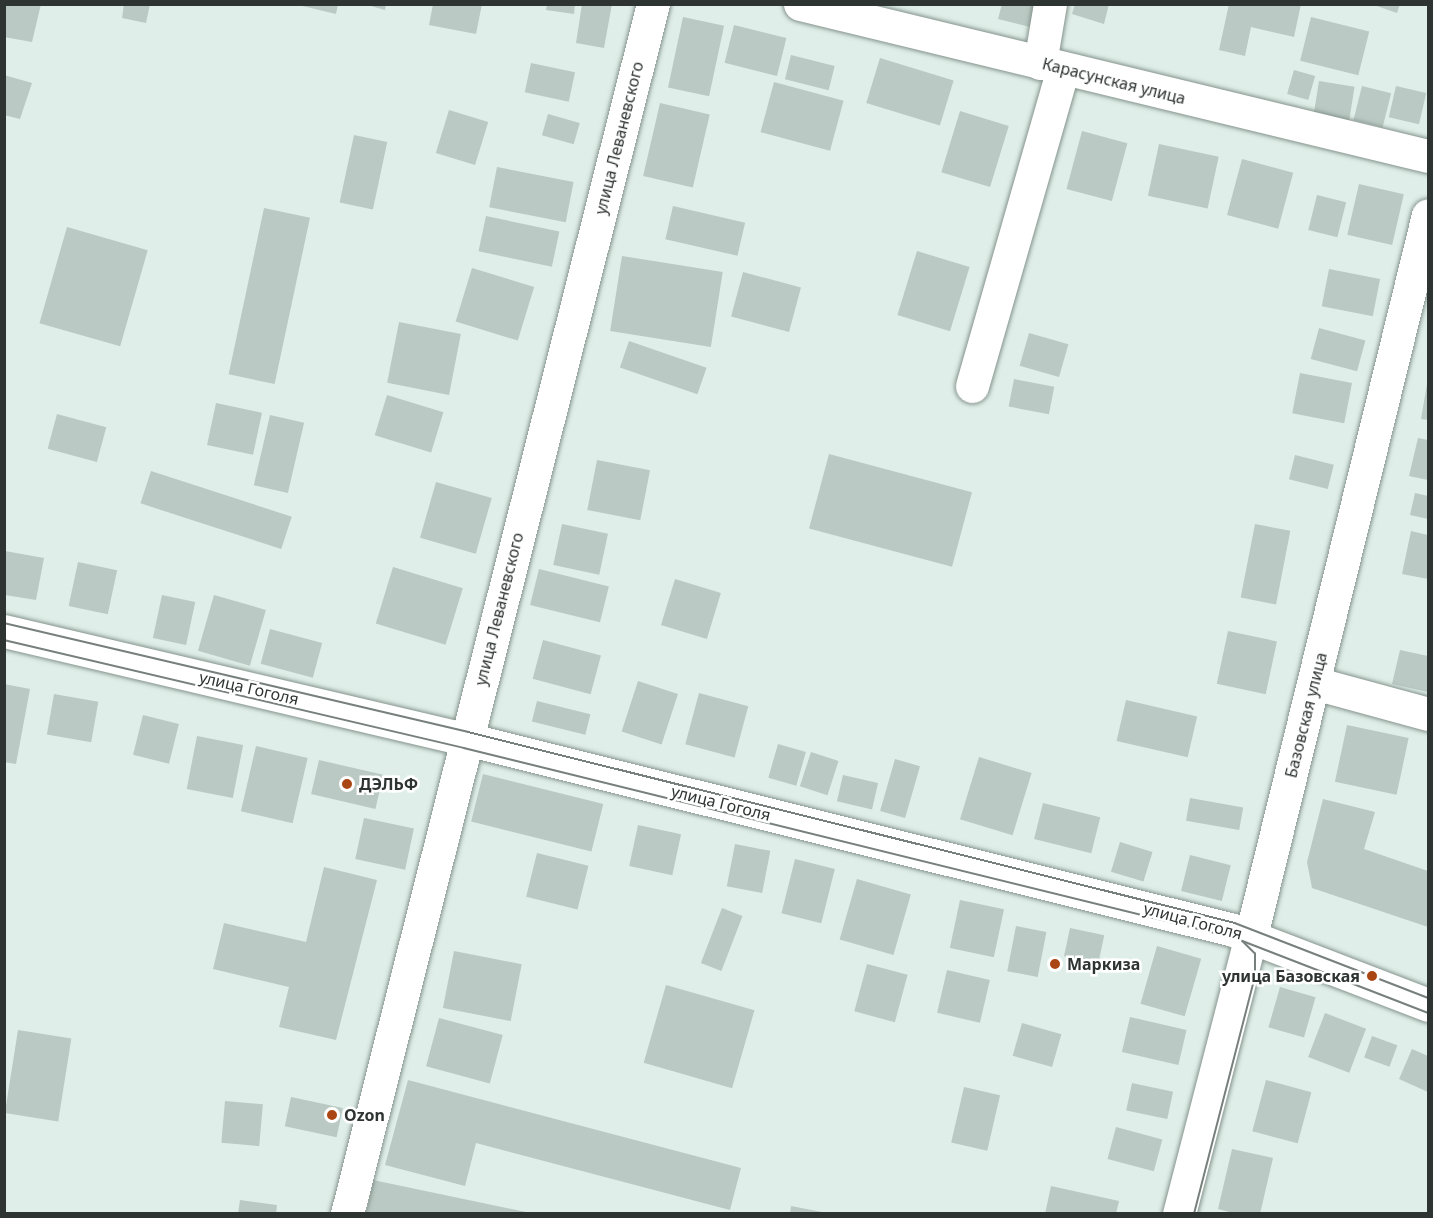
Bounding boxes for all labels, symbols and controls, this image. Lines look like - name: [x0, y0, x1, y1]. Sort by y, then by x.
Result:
- street label: Карасунская улица: [1040, 54, 1188, 108]
- street label: улица Леваневского: [591, 60, 647, 216]
- street label: улица Леваневского: [471, 531, 527, 687]
- street label: Базовская улица: [1281, 650, 1331, 780]
- street label: улица Гоголя: [197, 667, 301, 709]
- place label: ДЭЛЬФ: [359, 774, 418, 794]
- marker: ДЭЛЬФ: [340, 777, 354, 791]
- street label: улица Гоголя: [669, 781, 773, 825]
- street label: улица Гоголя: [1141, 899, 1245, 943]
- place label: Маркиза: [1067, 954, 1140, 974]
- marker: Маркиза: [1048, 957, 1062, 971]
- place label: улица Базовская: [1222, 966, 1360, 986]
- marker: улица Базовская: [1365, 969, 1379, 983]
- place label: Ozon: [344, 1105, 385, 1125]
- marker: Ozon: [325, 1108, 339, 1122]

